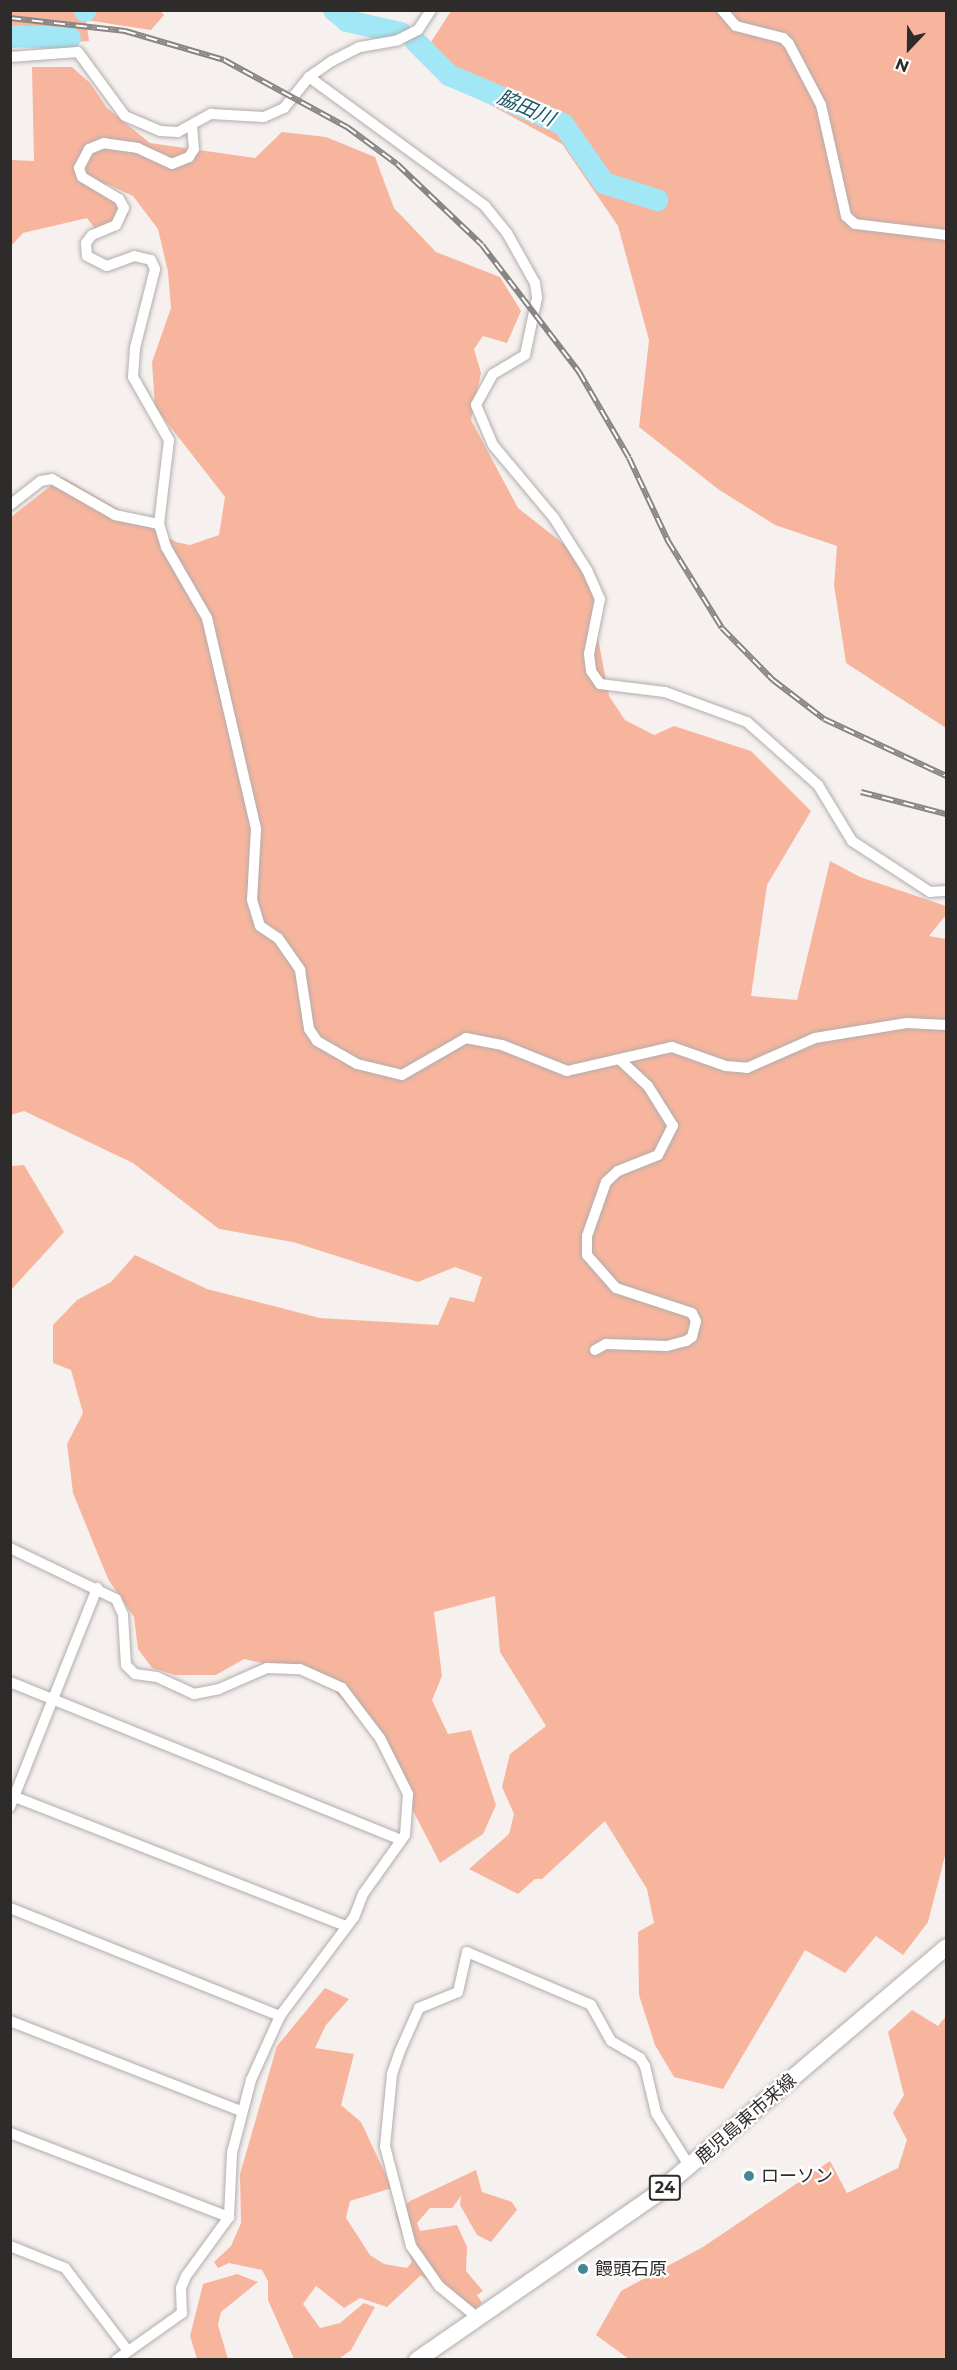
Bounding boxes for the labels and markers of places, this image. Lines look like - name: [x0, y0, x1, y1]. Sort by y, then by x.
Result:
- place label: ローソン: [761, 2165, 833, 2187]
- marker: ローソン: [742, 2169, 756, 2183]
- place label: 饅頭石原: [595, 2258, 667, 2280]
- marker: 饅頭石原: [576, 2262, 590, 2276]

